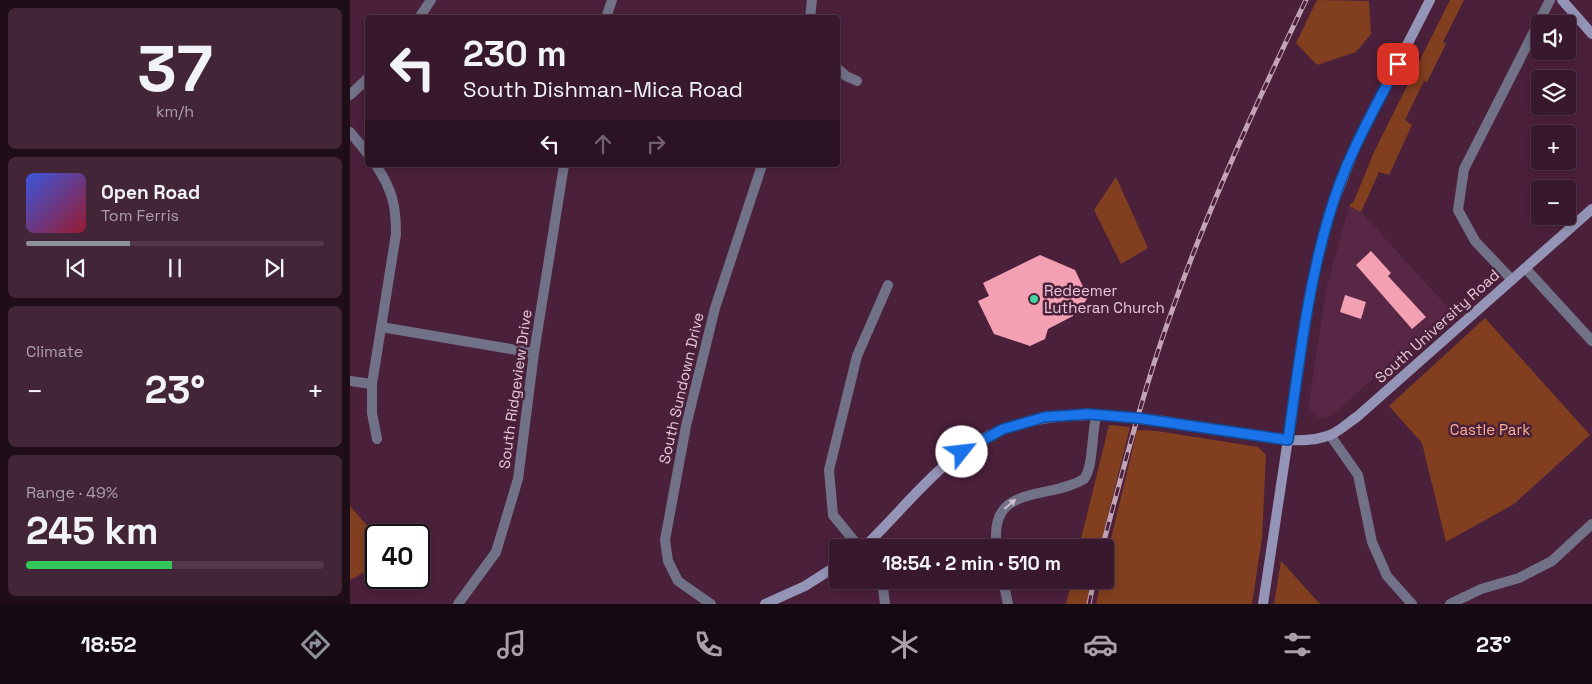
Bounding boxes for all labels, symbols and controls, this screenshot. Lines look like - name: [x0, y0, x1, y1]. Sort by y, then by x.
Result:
- map controls: [1531, 15, 1576, 225]
- button: sound: [1531, 15, 1576, 60]
- text: 37: [137, 27, 213, 110]
- text: 230 m: [463, 32, 567, 76]
- icon: left: [380, 35, 445, 100]
- pin: [1377, 43, 1419, 85]
- icon: arrive: [1384, 50, 1412, 78]
- button: layers: [1531, 70, 1576, 115]
- text: South Dishman-Mica Road: [463, 75, 743, 103]
- text: km/h: [156, 101, 194, 122]
- button: +: [1531, 125, 1576, 170]
- icon: left: [536, 130, 564, 158]
- icon: ahead: [589, 130, 617, 158]
- icon: right: [642, 130, 670, 158]
- text: Open Road: [101, 180, 200, 205]
- button: −: [1531, 180, 1576, 225]
- text: Tom Ferris: [101, 205, 179, 226]
- icon: previous: [62, 254, 90, 282]
- icon: pause: [161, 254, 189, 282]
- icon: next: [260, 254, 288, 282]
- street label: South University Road: [1371, 265, 1503, 387]
- place label: Redeemer Lutheran Church: [1044, 281, 1165, 317]
- marker: Redeemer Lutheran Church: [1028, 293, 1040, 305]
- street label: South Ridgeview Drive: [494, 308, 536, 470]
- street label: South Sundown Drive: [654, 310, 708, 466]
- text: Climate: [26, 341, 83, 362]
- text: 23°: [145, 366, 205, 414]
- text: −: [26, 373, 43, 409]
- text: +: [307, 373, 324, 409]
- park label: Castle Park: [1450, 420, 1530, 439]
- position arrow: [935, 425, 987, 477]
- text: Range · 49%: [26, 482, 118, 503]
- one-way arrow: [1004, 498, 1017, 509]
- text: 245 km: [26, 507, 158, 555]
- speed limit sign: 40: [365, 524, 430, 589]
- text: 18:54 · 2 min · 510 m: [882, 551, 1061, 576]
- icon: directions: [298, 627, 333, 662]
- icon: music: [494, 627, 529, 662]
- icon: phone: [691, 627, 726, 662]
- icon: climate: [887, 627, 922, 662]
- icon: car: [1083, 627, 1118, 662]
- icon: filters: [1280, 627, 1315, 662]
- text: 18:52: [81, 630, 136, 658]
- text: 23°: [1476, 630, 1511, 658]

